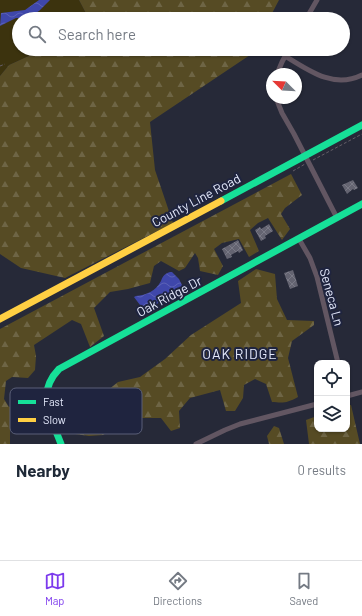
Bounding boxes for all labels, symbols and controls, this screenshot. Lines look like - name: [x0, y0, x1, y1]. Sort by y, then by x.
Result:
- search box: [12, 12, 350, 56]
- icon: search: [26, 23, 48, 45]
- text: Search here: [58, 25, 136, 43]
- north arrow: [266, 68, 302, 104]
- street label: County Line Road: [149, 170, 243, 230]
- street label: Seneca Ln: [317, 267, 347, 327]
- street label: Oak Ridge Dr: [134, 272, 204, 320]
- district label: OAK RIDGE: [202, 345, 278, 362]
- map controls: [314, 360, 350, 432]
- button: locate: [314, 360, 350, 396]
- legend: [10, 388, 142, 434]
- text: Fast: [43, 395, 64, 408]
- button: layers: [314, 396, 350, 432]
- text: Slow: [43, 413, 66, 426]
- text: Nearby: [16, 460, 70, 480]
- text: 0 results: [297, 462, 346, 478]
- tab: Map: [44, 570, 66, 607]
- tab: Directions: [153, 570, 202, 607]
- tab: Saved: [289, 570, 318, 607]

